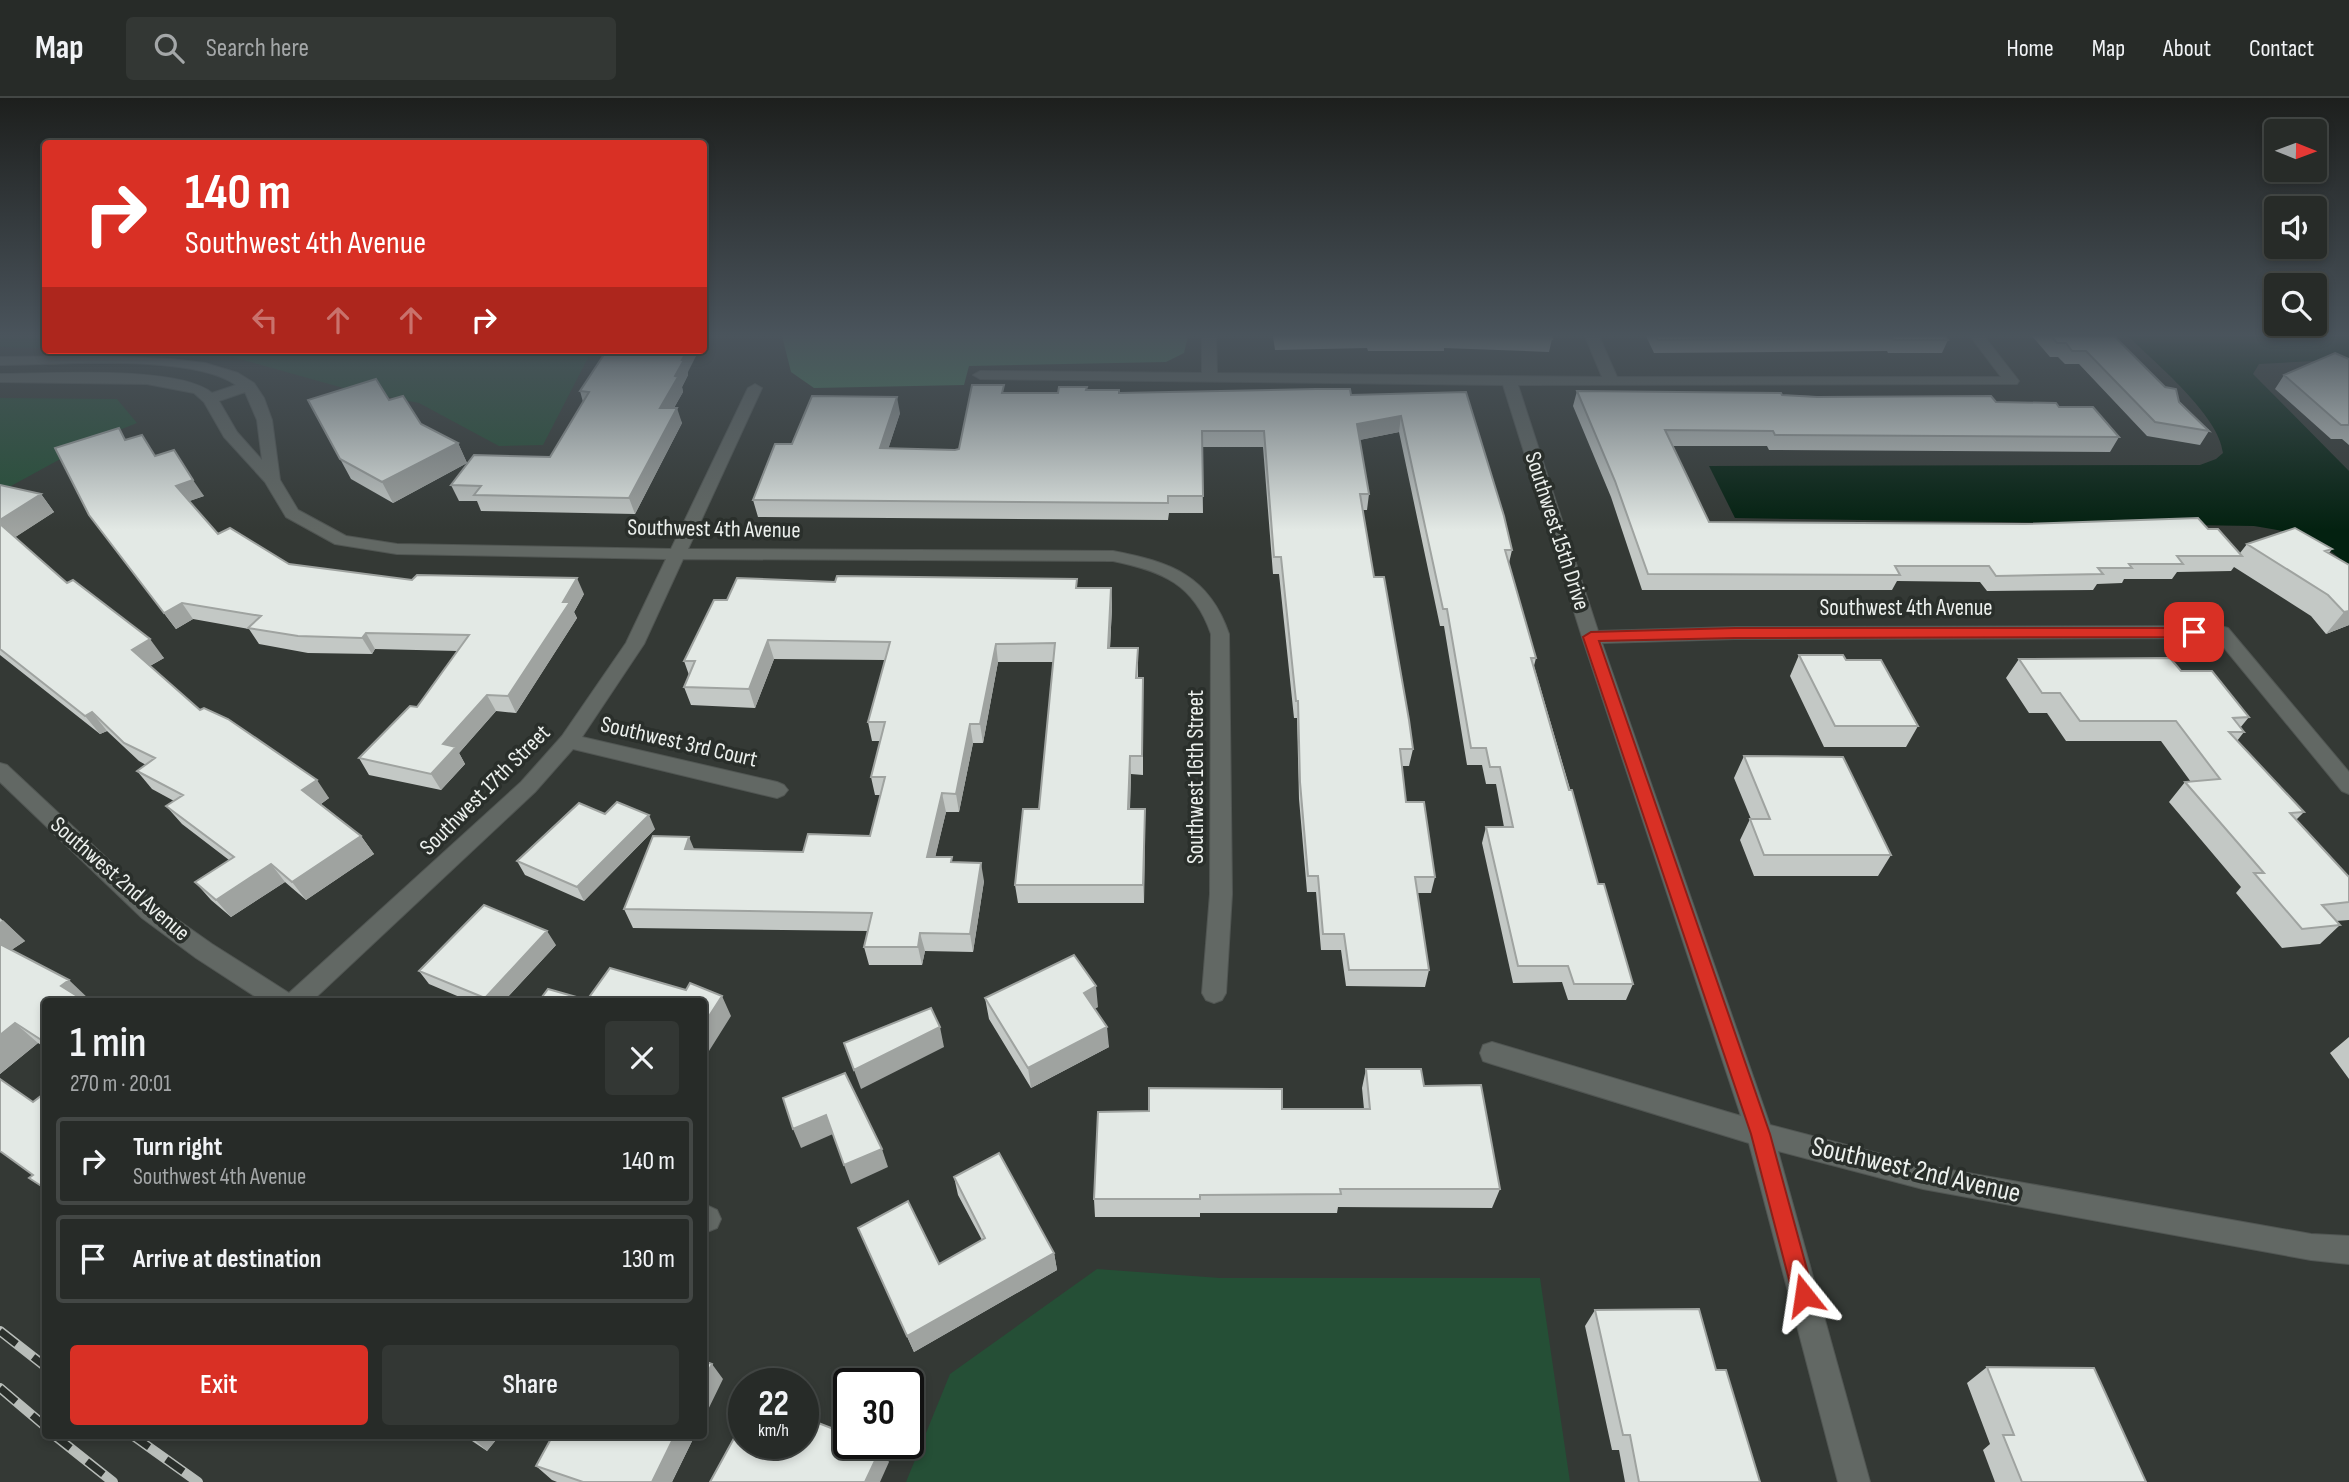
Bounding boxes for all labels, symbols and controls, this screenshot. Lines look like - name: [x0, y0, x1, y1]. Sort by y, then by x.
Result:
- search box: [126, 17, 616, 80]
- text: Map: [35, 28, 84, 68]
- icon: search: [150, 29, 188, 67]
- text: Search here: [206, 33, 309, 64]
- text: Home: [2006, 34, 2054, 63]
- text: Map: [2092, 34, 2125, 63]
- text: About: [2163, 34, 2211, 63]
- text: Contact: [2249, 34, 2314, 63]
- north arrow: [2264, 119, 2328, 182]
- map controls: [2264, 119, 2327, 336]
- text: 140 m: [185, 164, 291, 223]
- icon: right: [70, 168, 161, 259]
- button: sound: [2264, 196, 2327, 259]
- text: Southwest 4th Avenue: [185, 224, 426, 263]
- button: search: [2264, 273, 2327, 336]
- icon: left: [246, 301, 284, 339]
- icon: ahead: [319, 301, 357, 339]
- icon: ahead: [392, 301, 430, 339]
- icon: right: [465, 301, 503, 339]
- street label: Southwest 15th Drive: [1518, 448, 1596, 614]
- street label: Southwest 4th Avenue: [627, 513, 801, 545]
- street label: Southwest 4th Avenue: [1819, 594, 1993, 622]
- pin: [2164, 602, 2224, 662]
- icon: arrive: [2175, 613, 2213, 651]
- street label: Southwest 16th Street: [1182, 690, 1210, 864]
- street label: Southwest 3rd Court: [598, 710, 760, 774]
- street label: Southwest 17th Street: [414, 719, 556, 861]
- street label: Southwest 2nd Avenue: [45, 811, 195, 947]
- text: 1 min: [70, 1018, 146, 1069]
- button: close: [605, 1021, 679, 1095]
- text: 270 m · 20:01: [70, 1070, 171, 1098]
- street label: Southwest 2nd Avenue: [1808, 1130, 2024, 1210]
- text: Turn right: [133, 1132, 222, 1163]
- icon: right: [74, 1142, 112, 1180]
- text: 140 m: [623, 1146, 675, 1177]
- text: Southwest 4th Avenue: [133, 1163, 306, 1191]
- icon: arrive: [74, 1240, 112, 1278]
- text: Arrive at destination: [133, 1244, 321, 1275]
- text: 130 m: [623, 1244, 675, 1275]
- position arrow: [1767, 1258, 1841, 1332]
- button: Exit: [70, 1345, 368, 1425]
- button: Share: [382, 1345, 679, 1425]
- speed limit sign: 30: [833, 1368, 924, 1459]
- text: 22: [758, 1383, 789, 1426]
- text: km/h: [758, 1420, 789, 1441]

